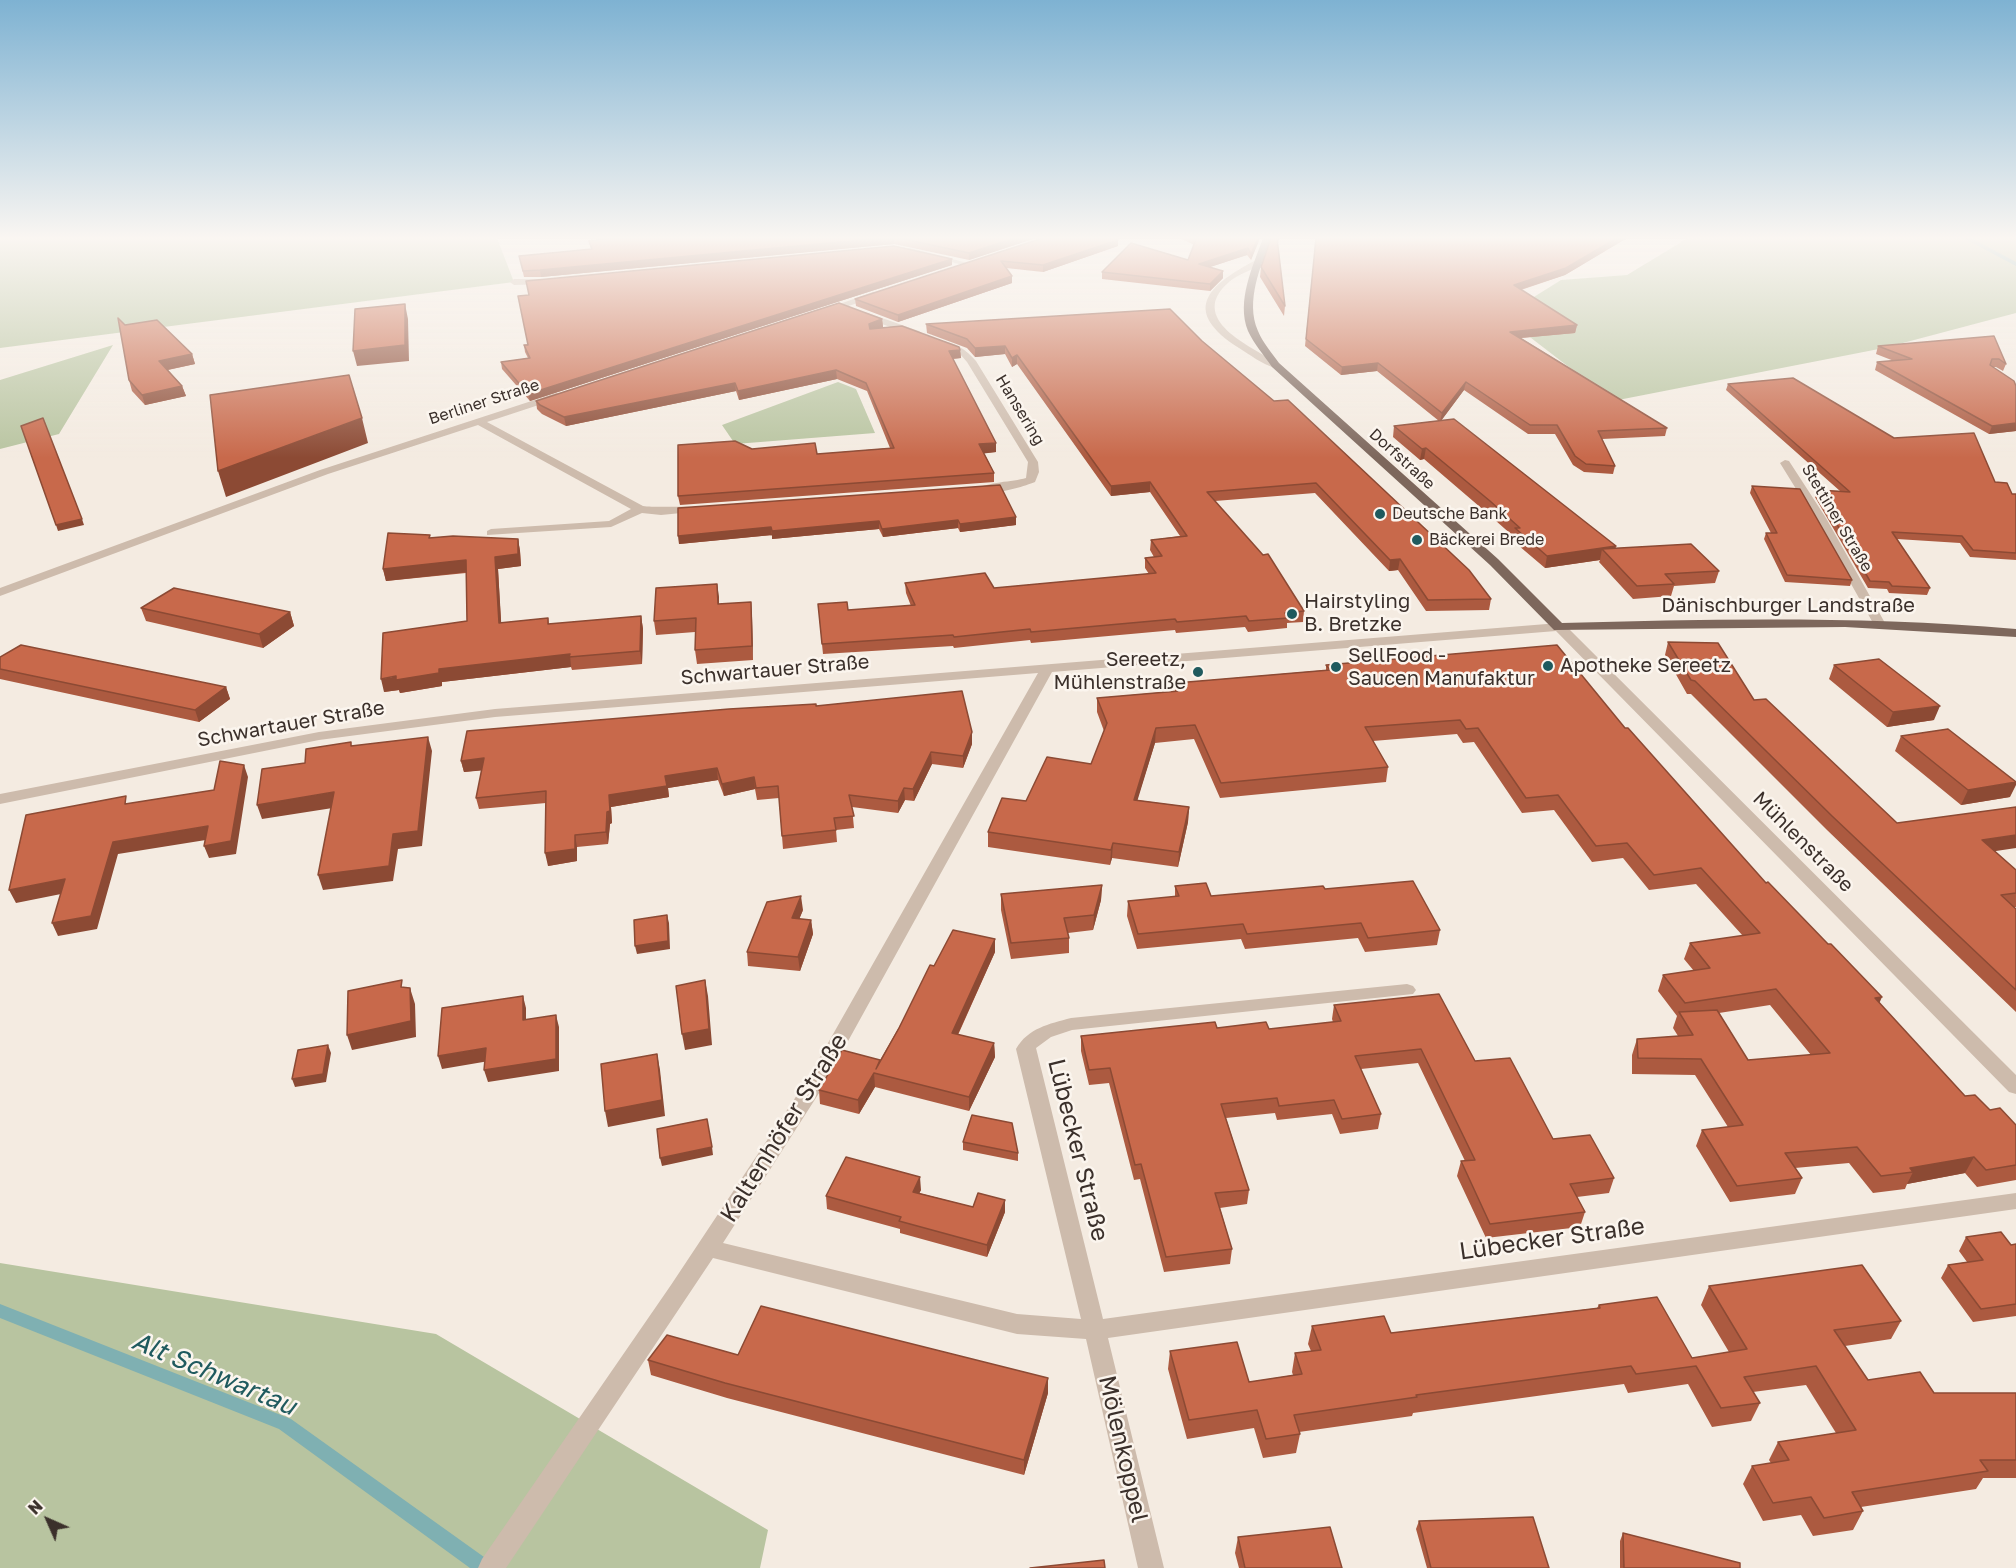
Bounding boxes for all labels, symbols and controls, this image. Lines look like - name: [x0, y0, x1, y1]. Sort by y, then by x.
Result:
- street label: Hansering: [991, 371, 1049, 449]
- street label: Berliner Straße: [426, 375, 542, 429]
- street label: Dorfstraße: [1365, 425, 1439, 493]
- street label: Stettiner Straße: [1797, 461, 1877, 575]
- place label: Deutsche Bank: [1392, 504, 1508, 524]
- marker: Deutsche Bank: [1373, 507, 1387, 521]
- place label: Bäckerei Brede: [1429, 530, 1544, 550]
- marker: Bäckerei Brede: [1410, 533, 1424, 547]
- place label: Hairstyling B. Bretzke: [1304, 590, 1410, 637]
- street label: Dänischburger Landstraße: [1661, 594, 1915, 618]
- marker: Hairstyling B. Bretzke: [1285, 607, 1299, 621]
- place label: SellFood - Saucen Manufaktur: [1348, 644, 1535, 691]
- place label: Sereetz, Mühlenstraße: [1054, 648, 1186, 695]
- street label: Schwartauer Straße: [680, 650, 870, 690]
- place label: Apotheke Sereetz: [1560, 654, 1731, 678]
- marker: Apotheke Sereetz: [1541, 659, 1555, 673]
- marker: SellFood - Saucen Manufaktur: [1329, 660, 1343, 674]
- marker: Sereetz, Mühlenstraße: [1191, 665, 1205, 679]
- street label: Schwartauer Straße: [196, 696, 386, 752]
- street label: Mühlenstraße: [1748, 787, 1858, 897]
- street label: Kaltenhöfer Straße: [714, 1028, 854, 1228]
- street label: Lübecker Straße: [1041, 1056, 1115, 1244]
- street label: Lübecker Straße: [1457, 1212, 1647, 1266]
- water label: Alt Schwartau: [127, 1325, 301, 1423]
- street label: Mölenkoppel: [1092, 1373, 1154, 1525]
- north arrow: [18, 1490, 78, 1550]
- text: N: [24, 1496, 47, 1519]

